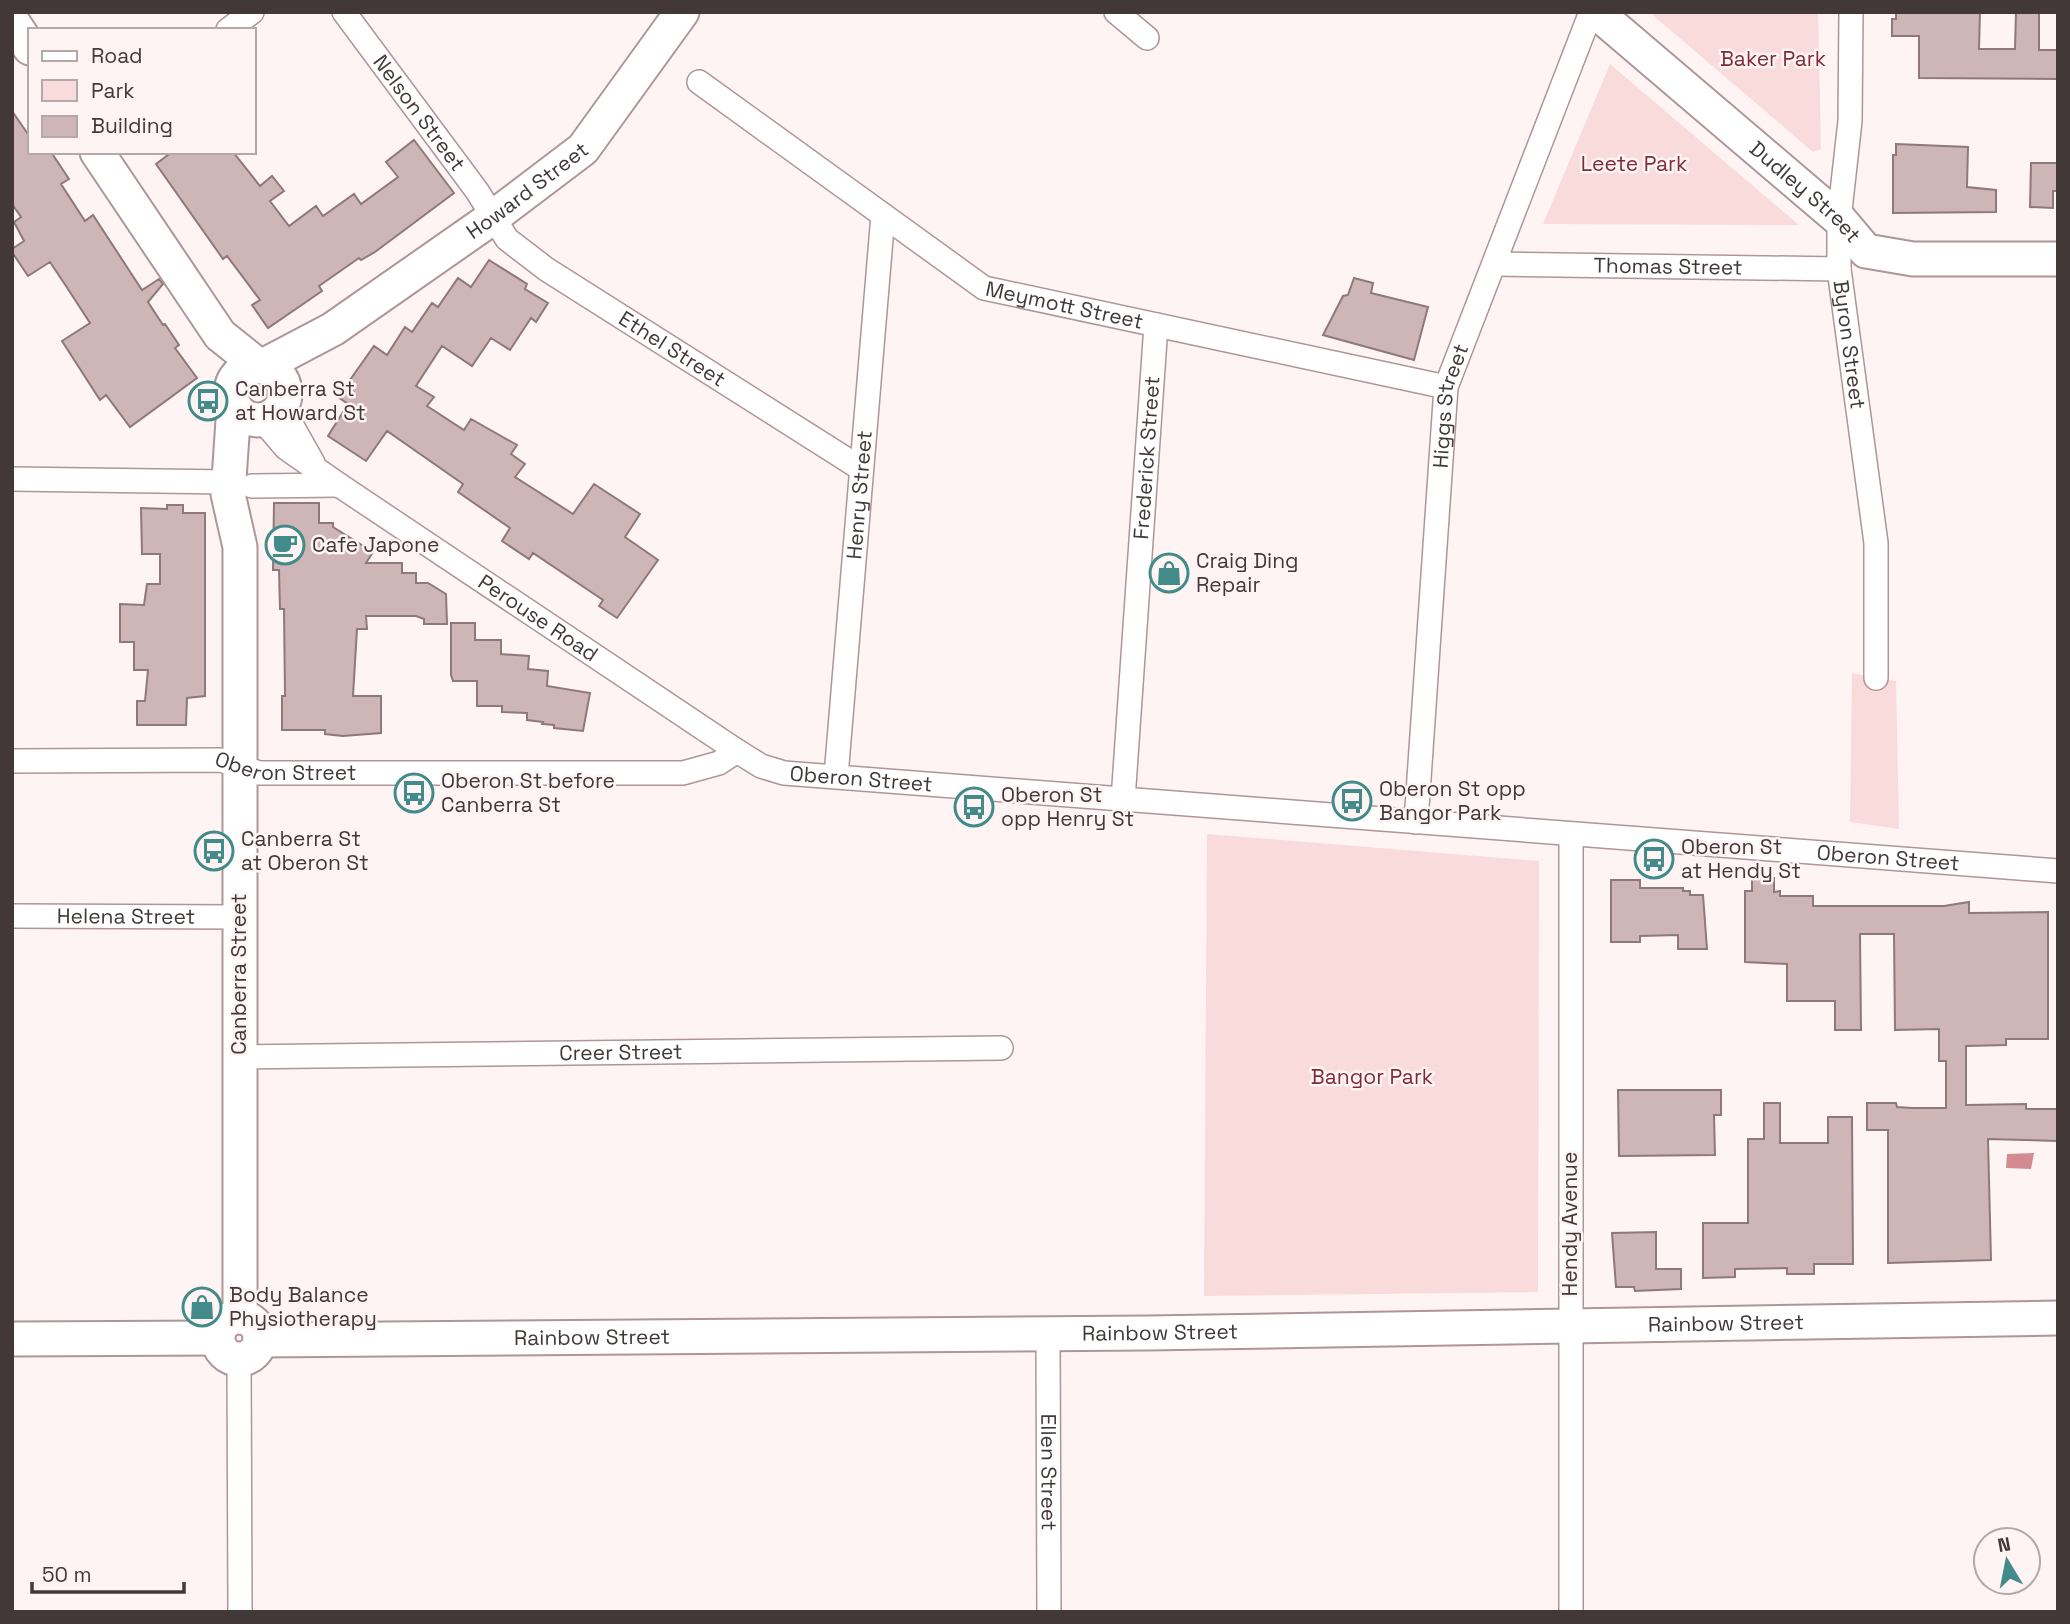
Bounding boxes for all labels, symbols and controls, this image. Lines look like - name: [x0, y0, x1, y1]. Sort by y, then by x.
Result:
- legend: [28, 28, 256, 154]
- text: Road: [91, 42, 143, 69]
- park label: Baker Park: [1720, 45, 1826, 72]
- street label: Nelson Street: [368, 49, 472, 176]
- text: Park: [91, 77, 135, 104]
- text: Building: [91, 112, 173, 139]
- street label: Dudley Street: [1744, 135, 1867, 248]
- street label: Howard Street: [461, 136, 594, 245]
- park label: Leete Park: [1581, 150, 1687, 177]
- street label: Thomas Street: [1593, 251, 1743, 281]
- street label: Meymott Street: [983, 275, 1146, 335]
- street label: Byron Street: [1828, 279, 1872, 411]
- street label: Ethel Street: [614, 304, 731, 392]
- street label: Higgs Street: [1426, 340, 1474, 469]
- place label: Canberra St at Howard St: [235, 375, 366, 426]
- street label: Frederick Street: [1127, 375, 1165, 540]
- bus stop icon: Canberra St at Howard St: [187, 380, 229, 422]
- street label: Henry Street: [840, 429, 878, 561]
- cafe icon: Cafe Japone: [264, 524, 306, 566]
- place label: Cafe Japone: [312, 531, 439, 558]
- place label: Craig Ding Repair: [1196, 547, 1299, 598]
- shop icon: Craig Ding Repair: [1148, 552, 1190, 594]
- street label: Perouse Road: [473, 568, 604, 667]
- street label: Oberon Street: [212, 745, 356, 786]
- street label: Oberon Street: [789, 759, 934, 797]
- place label: Oberon St before Canberra St: [441, 767, 615, 818]
- bus stop icon: Oberon St before Canberra St: [393, 772, 435, 814]
- place label: Oberon St opp Bangor Park: [1379, 775, 1526, 826]
- bus stop icon: Oberon St opp Bangor Park: [1331, 780, 1373, 822]
- place label: Oberon St opp Henry St: [1001, 781, 1134, 832]
- bus stop icon: Oberon St opp Henry St: [953, 786, 995, 828]
- place label: Canberra St at Oberon St: [241, 825, 369, 876]
- bus stop icon: Canberra St at Oberon St: [193, 830, 235, 872]
- place label: Oberon St at Hendy St: [1681, 833, 1801, 884]
- bus stop icon: Oberon St at Hendy St: [1633, 838, 1675, 880]
- street label: Oberon Street: [1816, 838, 1961, 876]
- street label: Canberra Street: [225, 893, 252, 1055]
- street label: Helena Street: [57, 902, 195, 930]
- street label: Creer Street: [559, 1038, 683, 1066]
- park label: Bangor Park: [1311, 1063, 1433, 1090]
- street label: Hendy Avenue: [1556, 1152, 1583, 1296]
- place label: Body Balance Physiotherapy: [229, 1281, 377, 1332]
- shop icon: Body Balance Physiotherapy: [181, 1286, 223, 1328]
- street label: Rainbow Street: [1648, 1308, 1804, 1338]
- street label: Rainbow Street: [1082, 1318, 1238, 1347]
- street label: Rainbow Street: [514, 1323, 670, 1351]
- street label: Ellen Street: [1035, 1413, 1063, 1531]
- north arrow: [1972, 1526, 2042, 1596]
- text: N: [1996, 1531, 2013, 1558]
- scale bar: [32, 1550, 184, 1594]
- text: 50 m: [42, 1561, 92, 1588]

